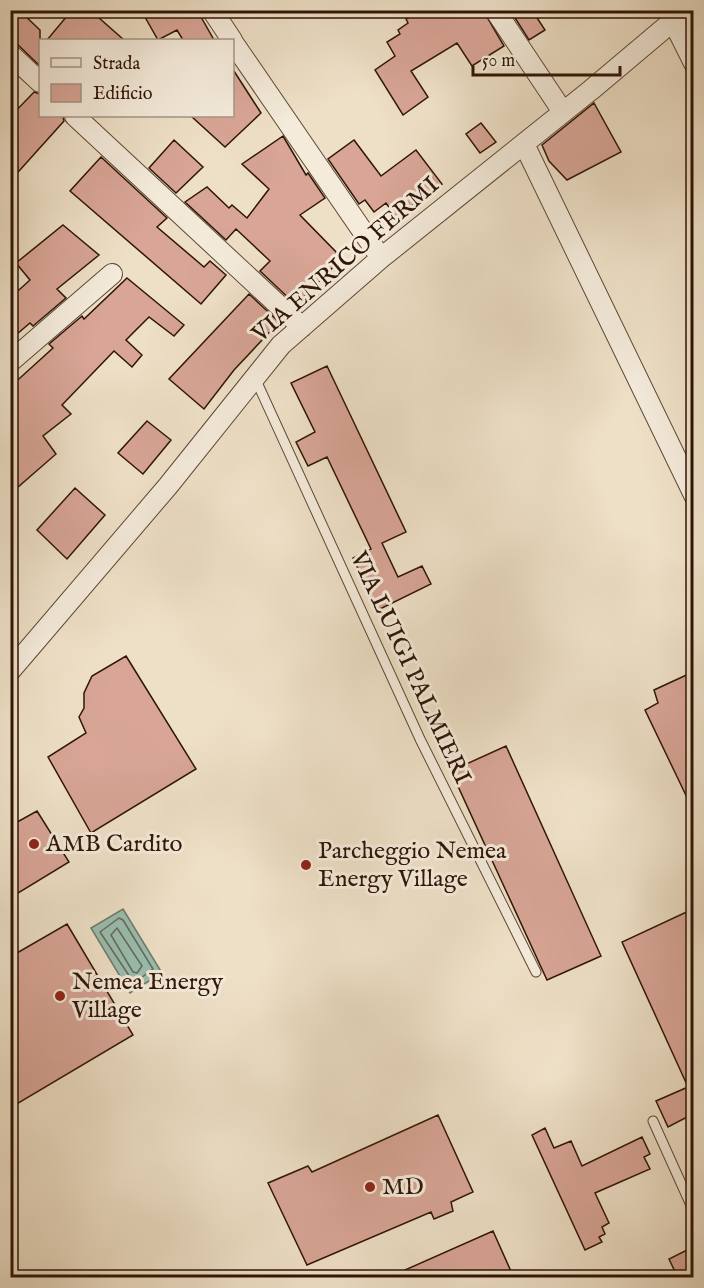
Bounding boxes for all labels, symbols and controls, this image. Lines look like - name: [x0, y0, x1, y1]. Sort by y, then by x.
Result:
- legend: [39, 39, 234, 117]
- scale bar: [473, 39, 620, 77]
- text: 50 m: [482, 50, 515, 73]
- text: Strada: [93, 53, 140, 76]
- text: Edificio: [93, 83, 153, 106]
- street label: VIA ENRICO FERMI: [245, 170, 446, 351]
- street label: VIA LUIGI PALMIERI: [342, 546, 478, 789]
- place label: AMB Cardito: [45, 829, 183, 860]
- place label: Parcheggio Nemea Energy Village: [318, 836, 507, 895]
- marker: AMB Cardito: [27, 837, 41, 851]
- marker: Parcheggio Nemea Energy Village: [299, 858, 313, 872]
- place label: Nemea Energy Village: [71, 967, 223, 1026]
- marker: Nemea Energy Village: [53, 989, 67, 1003]
- place label: MD: [382, 1172, 424, 1203]
- marker: MD: [363, 1180, 377, 1194]

